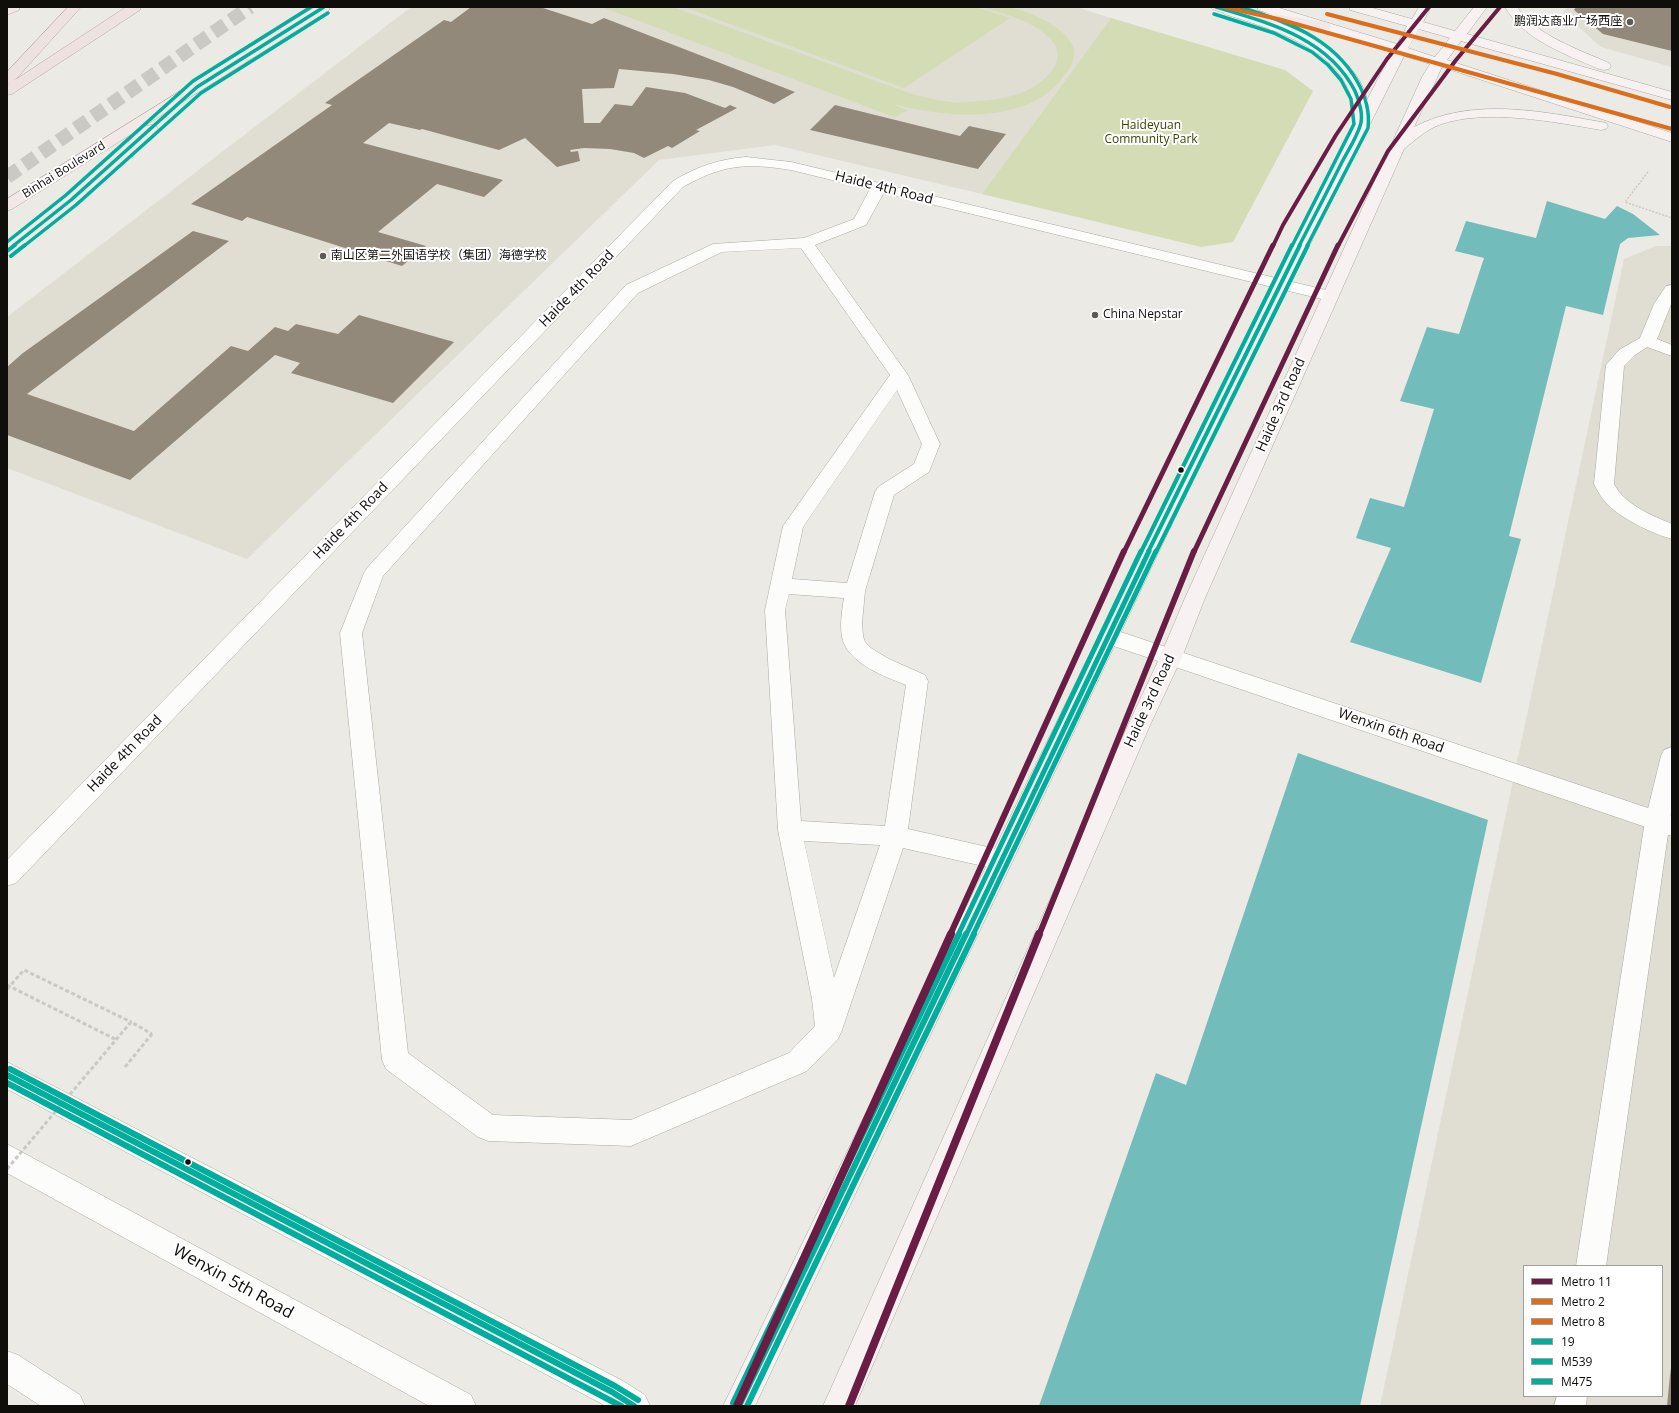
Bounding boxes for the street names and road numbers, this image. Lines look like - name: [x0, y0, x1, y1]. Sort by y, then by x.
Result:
- street label: Binhai Boulevard: [20, 139, 108, 201]
- street label: Haide 4th Road: [833, 168, 935, 208]
- street label: Haide 4th Road: [536, 247, 618, 331]
- street label: Haide 3rd Road: [1253, 355, 1309, 455]
- street label: Haide 4th Road: [310, 479, 392, 563]
- street label: Haide 3rd Road: [1121, 652, 1179, 750]
- street label: Wenxin 6th Road: [1336, 705, 1446, 757]
- street label: Haide 4th Road: [84, 712, 166, 796]
- street label: Wenxin 5th Road: [169, 1240, 297, 1324]

